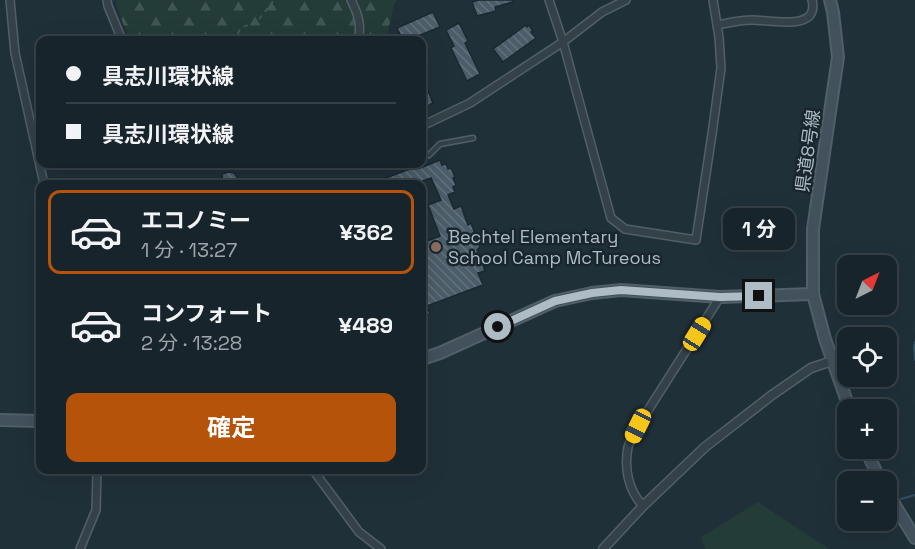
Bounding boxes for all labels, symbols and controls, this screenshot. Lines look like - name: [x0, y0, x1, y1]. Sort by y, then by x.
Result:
- text: 具志川環状線: [102, 62, 234, 90]
- street label: 県道8号線: [790, 108, 825, 194]
- text: 具志川環状線: [102, 120, 234, 148]
- icon: car: [69, 205, 123, 259]
- text: エコノミー: [141, 206, 251, 234]
- callout: 1 分: [723, 209, 795, 251]
- text: 1 分: [742, 216, 776, 242]
- text: ¥362: [339, 218, 393, 246]
- place label: Bechtel Elementary School Camp McTureous: [448, 225, 661, 269]
- text: 1 分 · 13:27: [141, 237, 237, 263]
- marker: Bechtel Elementary School Camp McTureous: [429, 240, 443, 254]
- north arrow: [837, 255, 897, 315]
- map controls: [837, 255, 897, 531]
- route end: [745, 282, 772, 309]
- icon: car: [69, 298, 123, 352]
- text: コンフォート: [141, 299, 272, 327]
- text: ¥489: [339, 311, 393, 339]
- route start: [484, 313, 511, 340]
- car: [680, 314, 714, 354]
- button: locate: [837, 327, 897, 387]
- text: 2 分 · 13:28: [141, 330, 242, 356]
- button: 確定: [66, 393, 396, 462]
- button: +: [837, 399, 897, 459]
- car: [622, 406, 654, 446]
- button: −: [837, 471, 897, 531]

